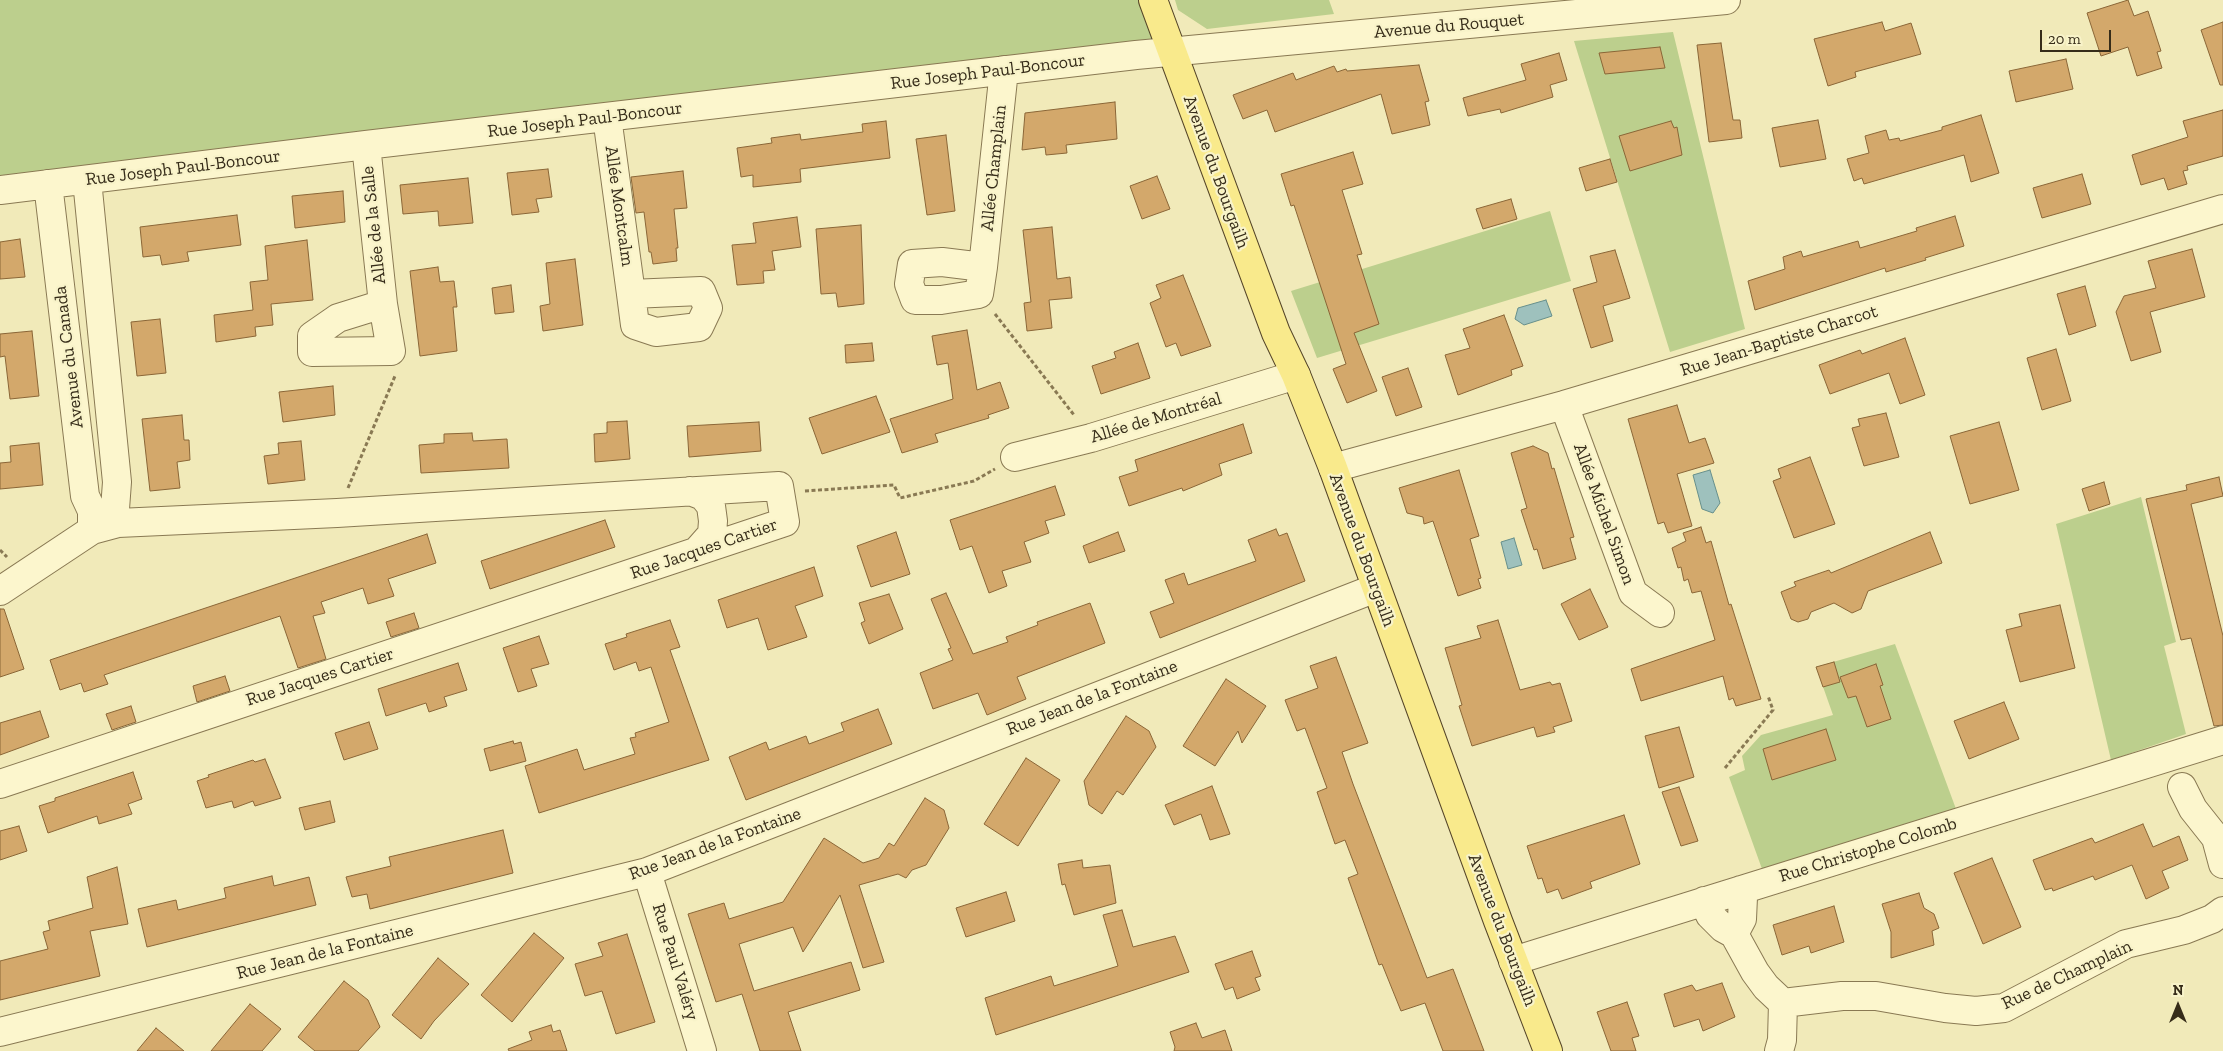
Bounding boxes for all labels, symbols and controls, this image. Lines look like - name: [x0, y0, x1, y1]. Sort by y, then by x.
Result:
- street label: Avenue du Rouquet: [1373, 9, 1525, 43]
- scale bar: [2043, 20, 2114, 52]
- text: 20 m: [2048, 30, 2081, 48]
- street label: Rue Joseph Paul-Boncour: [889, 49, 1087, 95]
- street label: Avenue du Bourgailh: [1178, 92, 1254, 252]
- street label: Rue Joseph Paul-Boncour: [486, 97, 684, 143]
- street label: Allée Champlain: [977, 104, 1011, 232]
- street label: Allée Montcalm: [600, 144, 638, 268]
- street label: Rue Joseph Paul-Boncour: [84, 145, 282, 191]
- street label: Allée de la Salle: [357, 165, 391, 285]
- street label: Avenue du Canada: [50, 285, 88, 429]
- street label: Rue Jean-Baptiste Charcot: [1678, 301, 1880, 381]
- street label: Allée de Montréal: [1088, 388, 1224, 448]
- street label: Allée Michel Simon: [1568, 440, 1640, 588]
- street label: Avenue du Bourgailh: [1324, 470, 1400, 630]
- street label: Rue Jacques Cartier: [628, 514, 780, 584]
- street label: Rue Jacques Cartier: [243, 643, 397, 711]
- street label: Rue Jean de la Fontaine: [1003, 655, 1181, 741]
- street label: Rue Jean de la Fontaine: [626, 803, 804, 885]
- street label: Rue Christophe Colomb: [1777, 813, 1959, 887]
- street label: Avenue du Bourgailh: [1463, 851, 1541, 1009]
- street label: Rue Paul Valéry: [647, 901, 703, 1023]
- street label: Rue Jean de la Fontaine: [234, 920, 416, 984]
- street label: Rue de Champlain: [1999, 935, 2135, 1015]
- north arrow: [2153, 981, 2203, 1031]
- text: N: [2173, 982, 2183, 999]

